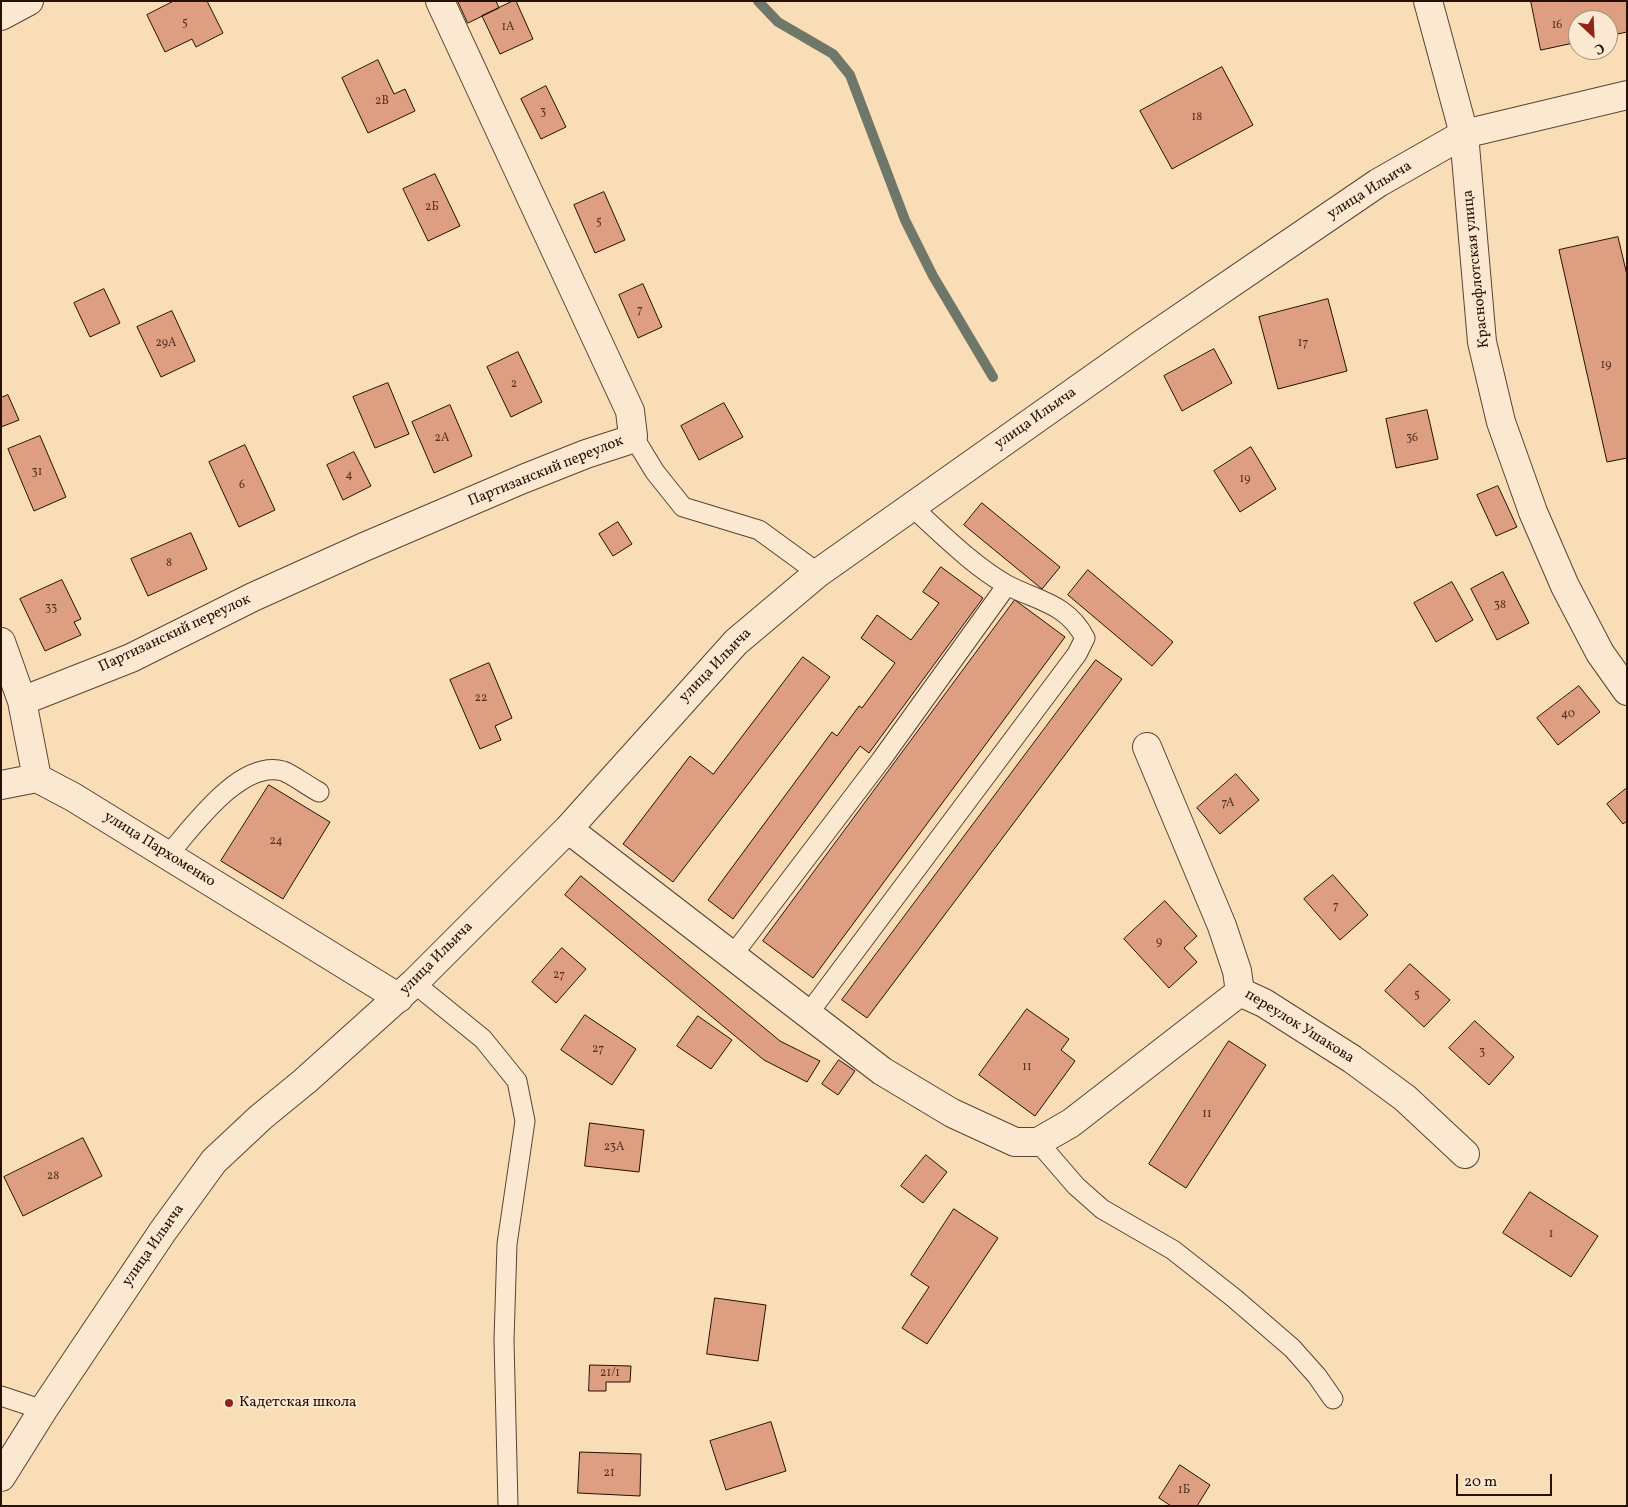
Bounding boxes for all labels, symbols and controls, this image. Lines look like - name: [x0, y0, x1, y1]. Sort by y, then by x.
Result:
- north arrow: [1568, 10, 1618, 60]
- house number: 5: [182, 17, 188, 31]
- house number: 16: [1552, 19, 1562, 33]
- house number: 1А: [501, 21, 515, 35]
- text: С: [1591, 38, 1607, 59]
- house number: 2В: [375, 95, 389, 109]
- house number: 3: [540, 106, 546, 120]
- house number: 18: [1192, 111, 1202, 125]
- street label: улица Ильича: [1324, 158, 1416, 224]
- street label: Краснофлотская улица: [1460, 189, 1494, 349]
- house number: 2Б: [425, 201, 439, 215]
- house number: 5: [596, 216, 602, 230]
- house number: 7: [637, 304, 643, 318]
- house number: 29А: [156, 337, 176, 351]
- house number: 17: [1298, 337, 1308, 351]
- house number: 19: [1601, 359, 1611, 373]
- house number: 2: [511, 378, 517, 392]
- street label: улица Ильича: [991, 384, 1081, 454]
- house number: 2А: [435, 432, 449, 446]
- house number: 36: [1406, 432, 1418, 446]
- street label: Партизанский переулок: [466, 433, 626, 511]
- house number: 31: [32, 466, 42, 480]
- house number: 4: [345, 469, 353, 483]
- house number: 19: [1240, 473, 1250, 487]
- house number: 6: [239, 479, 245, 493]
- house number: 8: [166, 557, 172, 571]
- street label: Партизанский переулок: [96, 591, 254, 677]
- house number: 38: [1494, 599, 1506, 613]
- house number: 33: [45, 602, 57, 616]
- street label: улица Ильича: [676, 625, 756, 707]
- house number: 22: [475, 692, 487, 706]
- house number: 40: [1561, 708, 1575, 722]
- house number: 7А: [1221, 797, 1235, 811]
- street label: улица Пархоменко: [100, 808, 218, 892]
- house number: 24: [269, 835, 283, 849]
- house number: 7: [1333, 900, 1339, 914]
- street label: улица Ильича: [397, 919, 477, 999]
- house number: 9: [1156, 936, 1162, 950]
- house number: 27: [553, 969, 565, 983]
- street label: переулок Ушакова: [1241, 986, 1357, 1068]
- house number: 5: [1414, 989, 1420, 1003]
- house number: 27: [592, 1043, 604, 1057]
- house number: 3: [1479, 1046, 1485, 1060]
- house number: 11: [1022, 1061, 1032, 1075]
- house number: 11: [1202, 1108, 1212, 1122]
- house number: 23А: [604, 1141, 624, 1155]
- house number: 28: [47, 1170, 59, 1184]
- street label: улица Ильича: [119, 1201, 189, 1291]
- house number: 1: [1549, 1228, 1553, 1242]
- house number: 21/1: [600, 1367, 620, 1381]
- place label: Кадетская школа: [239, 1394, 357, 1412]
- marker: Кадетская школа: [223, 1397, 235, 1409]
- scale bar: [1458, 1464, 1554, 1496]
- house number: 21: [603, 1467, 615, 1481]
- text: 20 m: [1464, 1472, 1497, 1493]
- house number: 1Б: [1178, 1484, 1190, 1498]

